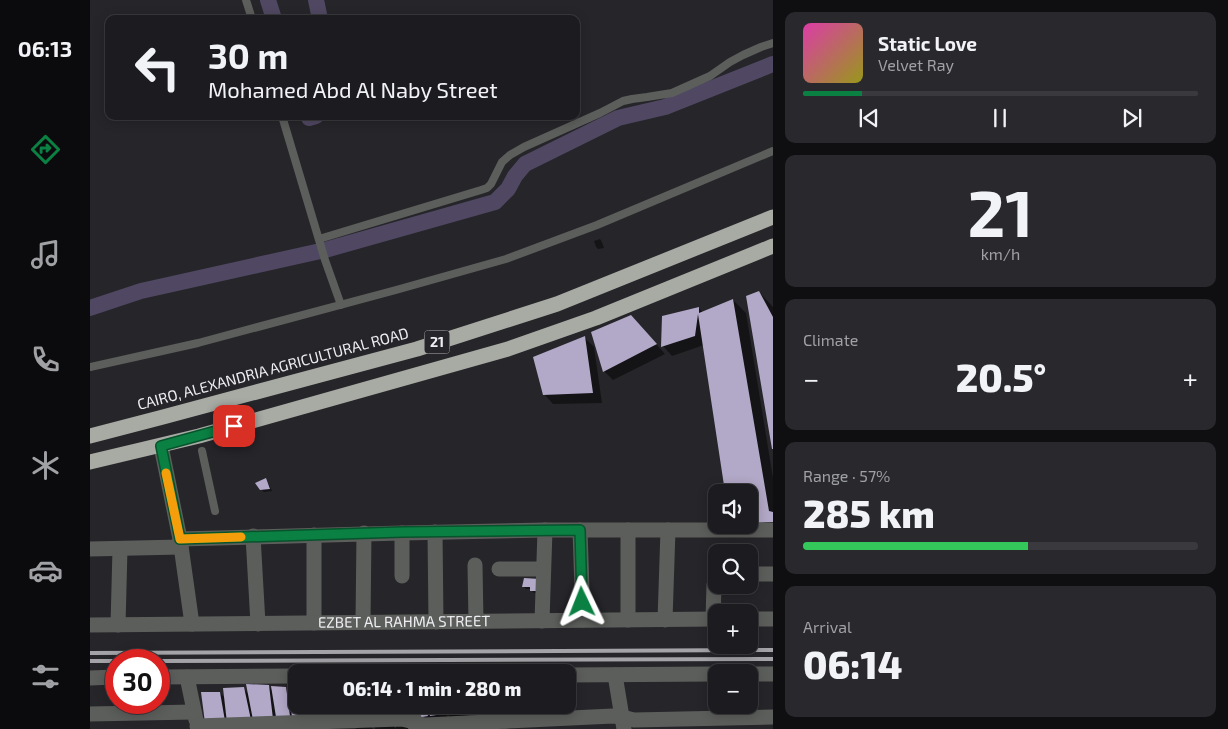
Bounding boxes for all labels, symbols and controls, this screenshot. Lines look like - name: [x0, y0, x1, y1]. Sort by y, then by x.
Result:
- text: Static Love: [878, 32, 977, 55]
- text: 30 m: [208, 34, 288, 76]
- text: 06:13: [18, 35, 72, 61]
- icon: left: [125, 35, 190, 100]
- text: Velvet Ray: [878, 55, 954, 74]
- text: Mohamed Abd Al Naby Street: [208, 76, 498, 102]
- icon: previous: [855, 104, 883, 132]
- icon: pause: [986, 104, 1014, 132]
- icon: next: [1118, 104, 1146, 132]
- icon: directions: [28, 132, 63, 167]
- text: 21: [968, 172, 1033, 250]
- icon: music: [28, 237, 63, 272]
- text: km/h: [981, 244, 1020, 263]
- street label: CAIRO, ALEXANDRIA AGRICULTURAL ROAD: [135, 323, 410, 413]
- text: Climate: [803, 330, 858, 349]
- road number: 21: [424, 331, 450, 354]
- icon: phone: [28, 342, 63, 377]
- text: 20.5°: [956, 354, 1046, 400]
- text: −: [803, 361, 819, 395]
- text: +: [1183, 361, 1198, 395]
- pin: [213, 405, 255, 447]
- icon: arrive: [220, 412, 248, 440]
- icon: climate: [28, 448, 63, 483]
- text: Range · 57%: [803, 466, 890, 485]
- map controls: [708, 484, 758, 714]
- button: sound: [708, 484, 758, 534]
- text: 285 km: [803, 490, 935, 536]
- button: search: [708, 544, 758, 594]
- icon: car: [28, 553, 63, 588]
- position arrow: [555, 575, 607, 627]
- button: +: [708, 604, 758, 654]
- street label: EZBET AL RAHMA STREET: [318, 611, 490, 631]
- text: Arrival: [803, 617, 852, 636]
- text: 06:14: [803, 641, 902, 687]
- speed limit sign: 30: [105, 649, 170, 714]
- icon: filters: [28, 659, 63, 694]
- button: −: [708, 664, 758, 714]
- text: 06:14 · 1 min · 280 m: [343, 677, 521, 700]

